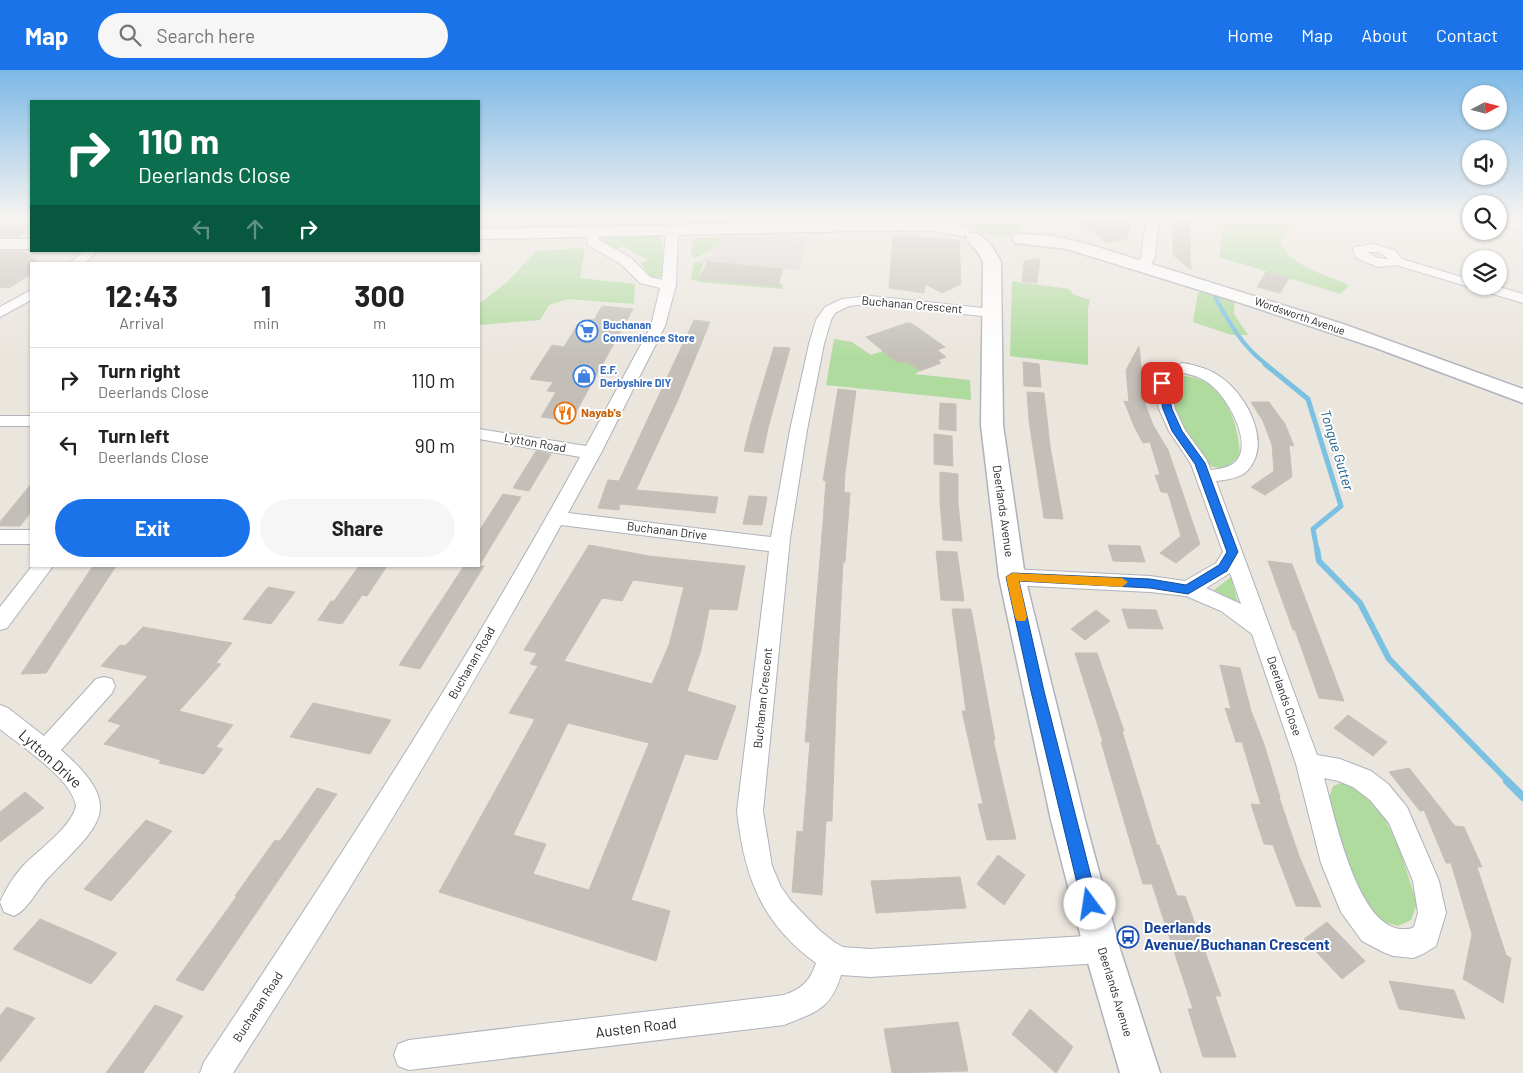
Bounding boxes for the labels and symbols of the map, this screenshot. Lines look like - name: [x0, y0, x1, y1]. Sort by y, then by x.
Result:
- north arrow: [1462, 85, 1508, 130]
- street label: Buchanan Crescent: [861, 293, 963, 315]
- street label: Wordsworth Avenue: [1253, 294, 1347, 337]
- place label: Buchanan Convenience Store: [603, 318, 695, 344]
- supermarket icon: Buchanan Convenience Store: [575, 319, 599, 343]
- pin: [1141, 362, 1183, 404]
- place label: E.F. Derbyshire DIY: [600, 363, 671, 389]
- shop icon: E.F. Derbyshire DIY: [572, 364, 596, 388]
- restaurant icon: Nayab's: [553, 401, 577, 425]
- place label: Nayab's: [581, 405, 621, 419]
- water label: Tongue Gutter: [1317, 407, 1358, 493]
- street label: Lytton Road: [503, 430, 567, 454]
- street label: Deerlands Avenue: [991, 464, 1017, 558]
- street label: Buchanan Drive: [626, 518, 708, 542]
- street label: Buchanan Road: [445, 624, 497, 701]
- street label: Buchanan Crescent: [750, 647, 774, 749]
- street label: Deerlands Close: [1265, 654, 1305, 737]
- street label: Lytton Drive: [15, 725, 86, 791]
- position arrow: [1063, 877, 1115, 929]
- place label: Deerlands Avenue/Buchanan Crescent: [1144, 918, 1330, 953]
- bus stop icon: Deerlands Avenue/Buchanan Crescent: [1116, 925, 1140, 949]
- street label: Deerlands Avenue: [1096, 945, 1136, 1038]
- street label: Buchanan Road: [229, 969, 285, 1044]
- street label: Austen Road: [594, 1013, 678, 1041]

